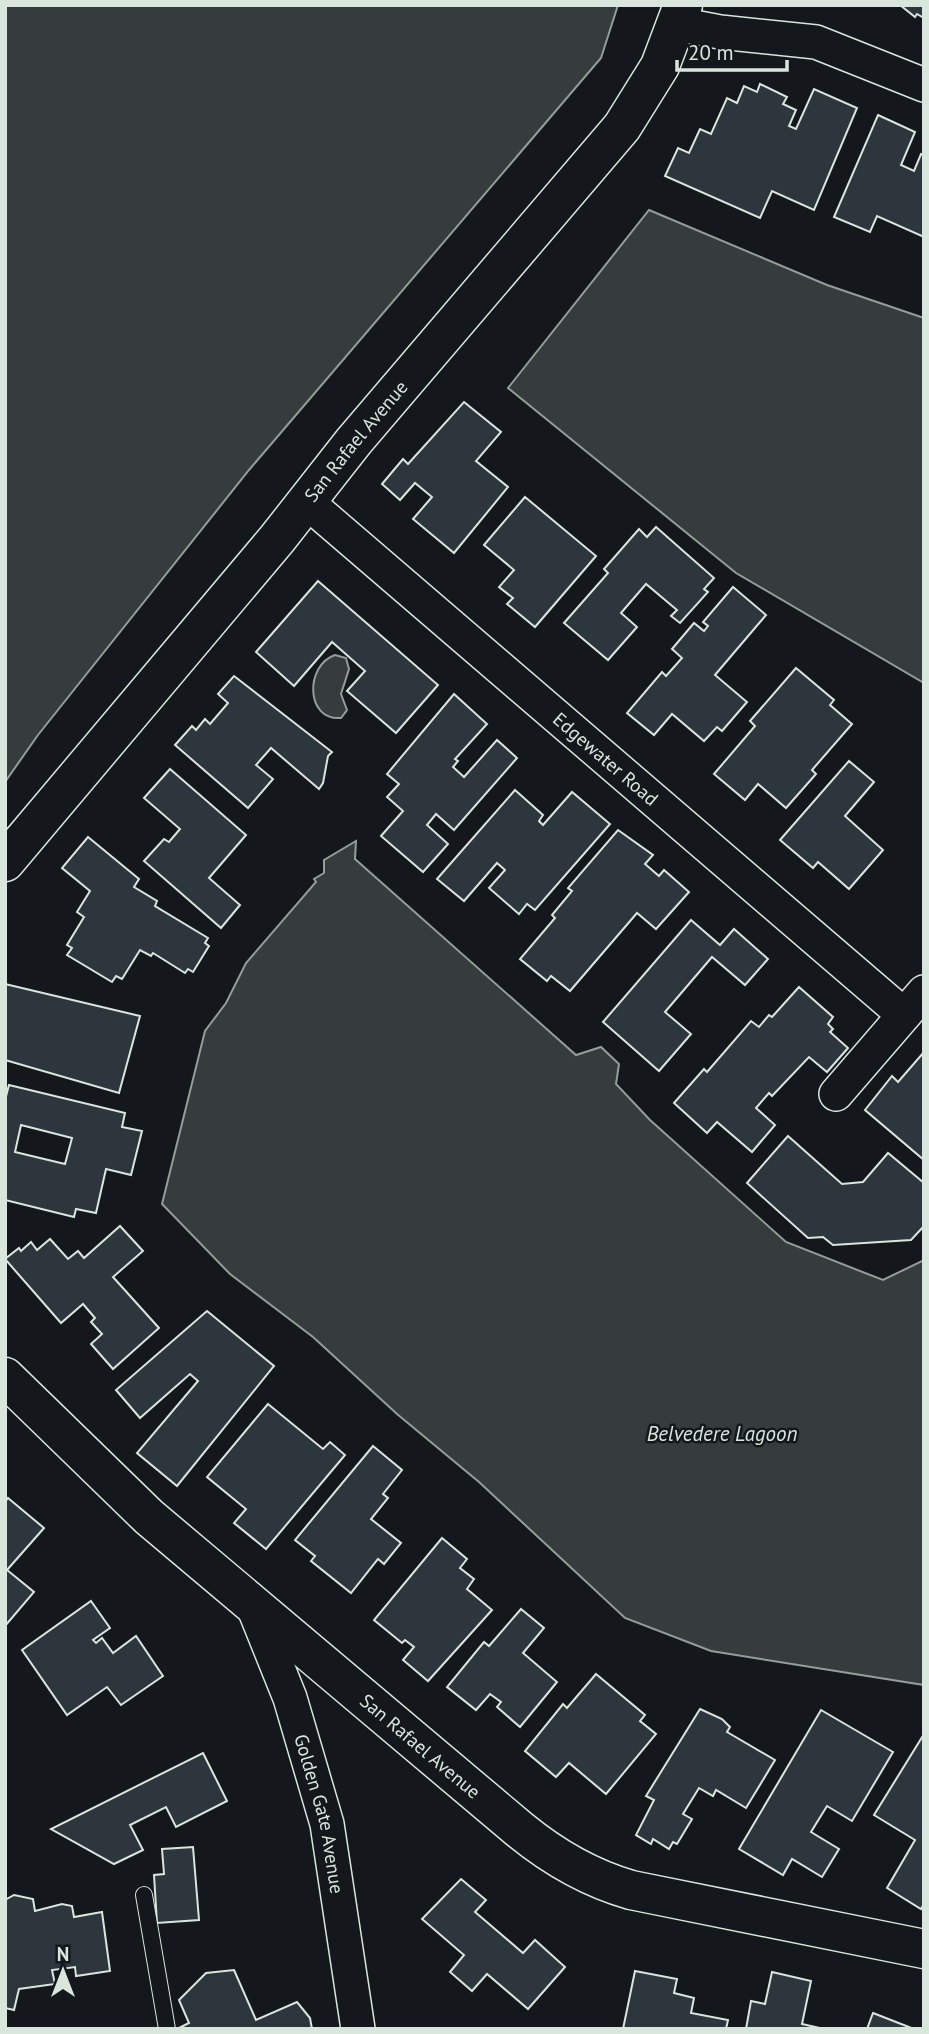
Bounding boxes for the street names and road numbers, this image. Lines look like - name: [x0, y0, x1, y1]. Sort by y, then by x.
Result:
- street label: San Rafael Avenue: [299, 375, 413, 507]
- street label: Edgewater Road: [548, 707, 663, 811]
- street label: San Rafael Avenue: [355, 1688, 486, 1804]
- street label: Golden Gate Avenue: [289, 1731, 349, 1895]

